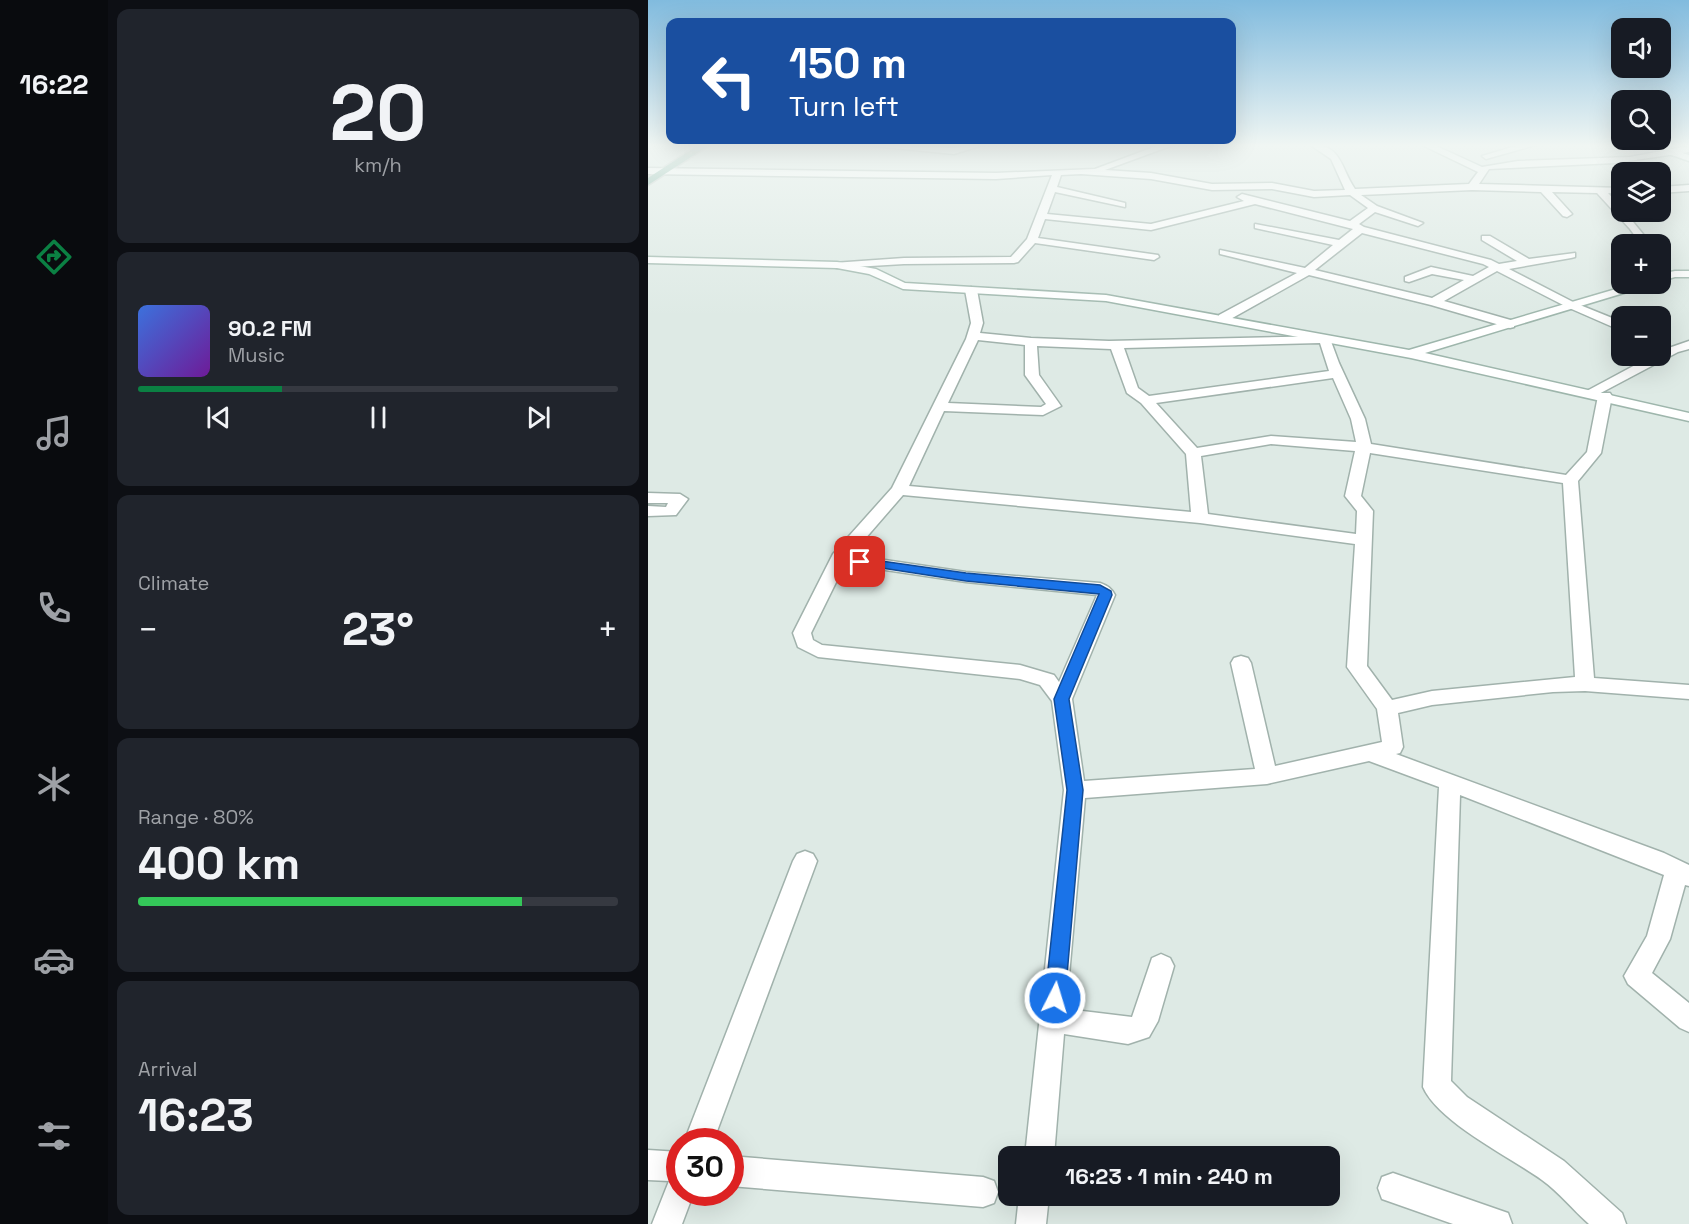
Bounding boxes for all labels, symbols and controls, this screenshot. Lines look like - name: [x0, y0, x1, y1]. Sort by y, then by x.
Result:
- map controls: [1611, 18, 1671, 366]
- button: sound: [1611, 18, 1671, 78]
- text: 150 m: [789, 37, 907, 90]
- icon: left: [690, 42, 768, 120]
- text: 20: [330, 63, 426, 163]
- text: 16:22: [19, 67, 89, 102]
- text: Turn left: [789, 89, 899, 124]
- button: search: [1611, 90, 1671, 150]
- text: km/h: [354, 152, 402, 178]
- button: layers: [1611, 162, 1671, 222]
- button: +: [1611, 234, 1671, 294]
- icon: directions: [33, 236, 75, 278]
- button: −: [1611, 306, 1671, 366]
- text: 90.2 FM: [228, 314, 312, 342]
- text: Music: [228, 342, 285, 368]
- icon: previous: [202, 401, 235, 434]
- icon: pause: [362, 401, 395, 434]
- icon: next: [522, 401, 555, 434]
- icon: music: [33, 412, 75, 454]
- pin: [834, 536, 885, 587]
- icon: arrive: [843, 545, 876, 578]
- text: Climate: [138, 570, 209, 596]
- icon: phone: [33, 587, 75, 629]
- text: 23°: [342, 601, 414, 658]
- text: −: [138, 609, 158, 651]
- text: +: [598, 609, 618, 651]
- icon: climate: [33, 763, 75, 805]
- text: Range · 80%: [138, 804, 254, 830]
- text: 400 km: [138, 835, 300, 892]
- icon: car: [33, 939, 75, 981]
- position arrow: [1023, 966, 1087, 1030]
- text: Arrival: [138, 1056, 197, 1082]
- text: 16:23: [138, 1087, 254, 1144]
- icon: filters: [33, 1115, 75, 1157]
- speed limit sign: 30: [666, 1128, 744, 1206]
- text: 16:23 · 1 min · 240 m: [1065, 1162, 1273, 1190]

